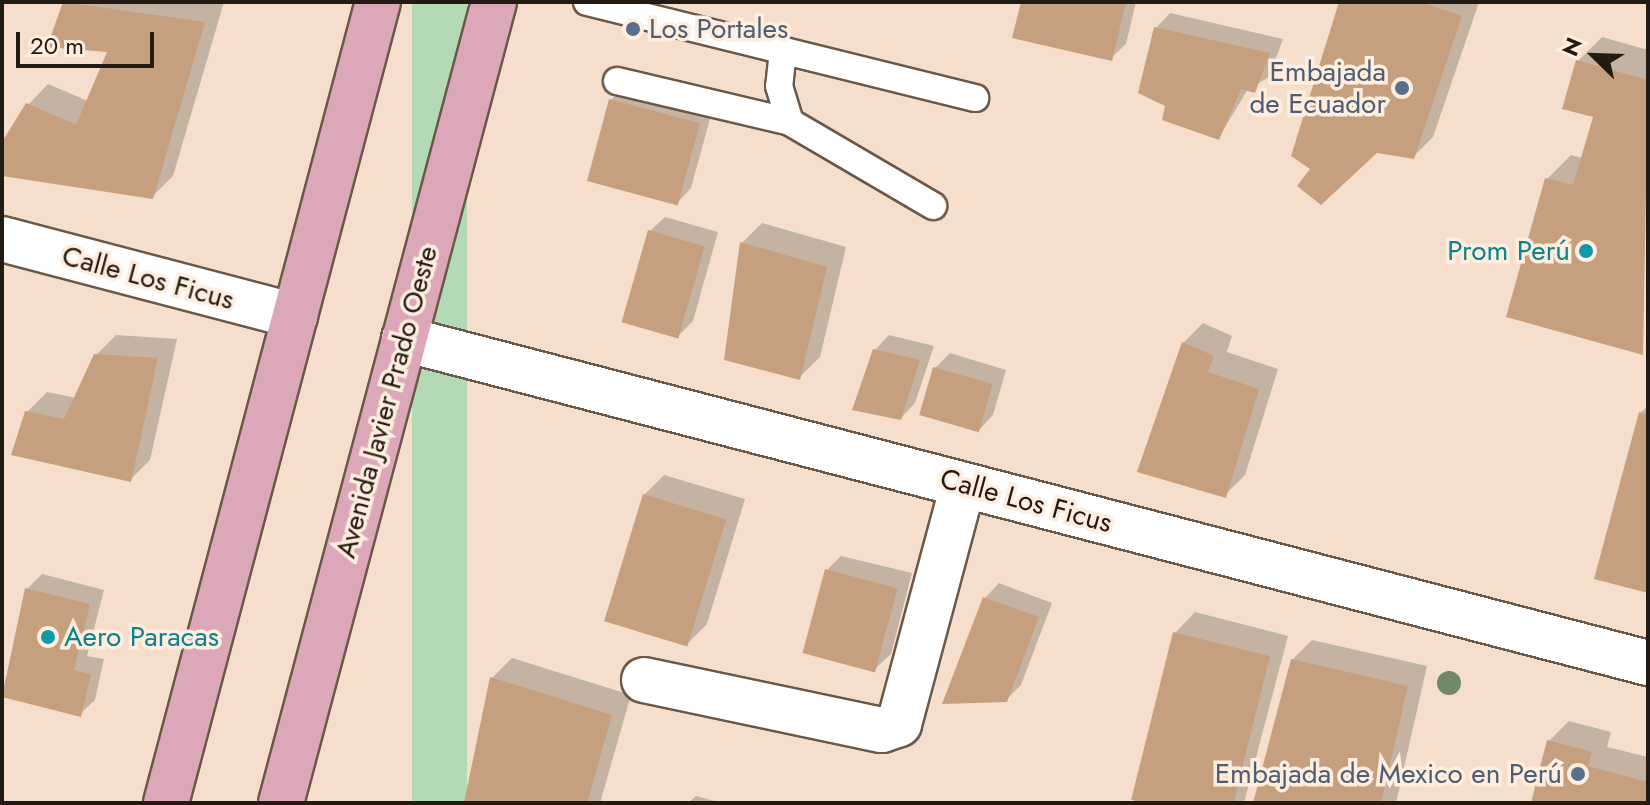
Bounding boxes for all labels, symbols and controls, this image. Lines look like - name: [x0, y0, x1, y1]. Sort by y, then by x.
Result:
- place label: Los Portales: [649, 12, 788, 46]
- scale bar: [20, 16, 158, 66]
- north arrow: [1554, 16, 1634, 96]
- marker: Los Portales: [624, 20, 642, 38]
- text: 20 m: [30, 28, 84, 63]
- text: N: [1554, 32, 1590, 61]
- place label: Embajada de Ecuador: [1249, 55, 1386, 121]
- marker: Embajada de Ecuador: [1393, 79, 1411, 97]
- place label: Prom Perú: [1447, 234, 1570, 268]
- street label: Calle Los Ficus: [58, 239, 238, 317]
- street label: Avenida Javier Prado Oeste: [329, 242, 445, 562]
- marker: Prom Perú: [1577, 242, 1595, 260]
- street label: Calle Los Ficus: [936, 462, 1116, 540]
- place label: Aero Paracas: [64, 620, 219, 654]
- marker: Aero Paracas: [39, 628, 57, 646]
- place label: Embajada de Mexico en Perú: [1215, 757, 1562, 791]
- marker: Embajada de Mexico en Perú: [1569, 765, 1587, 783]

